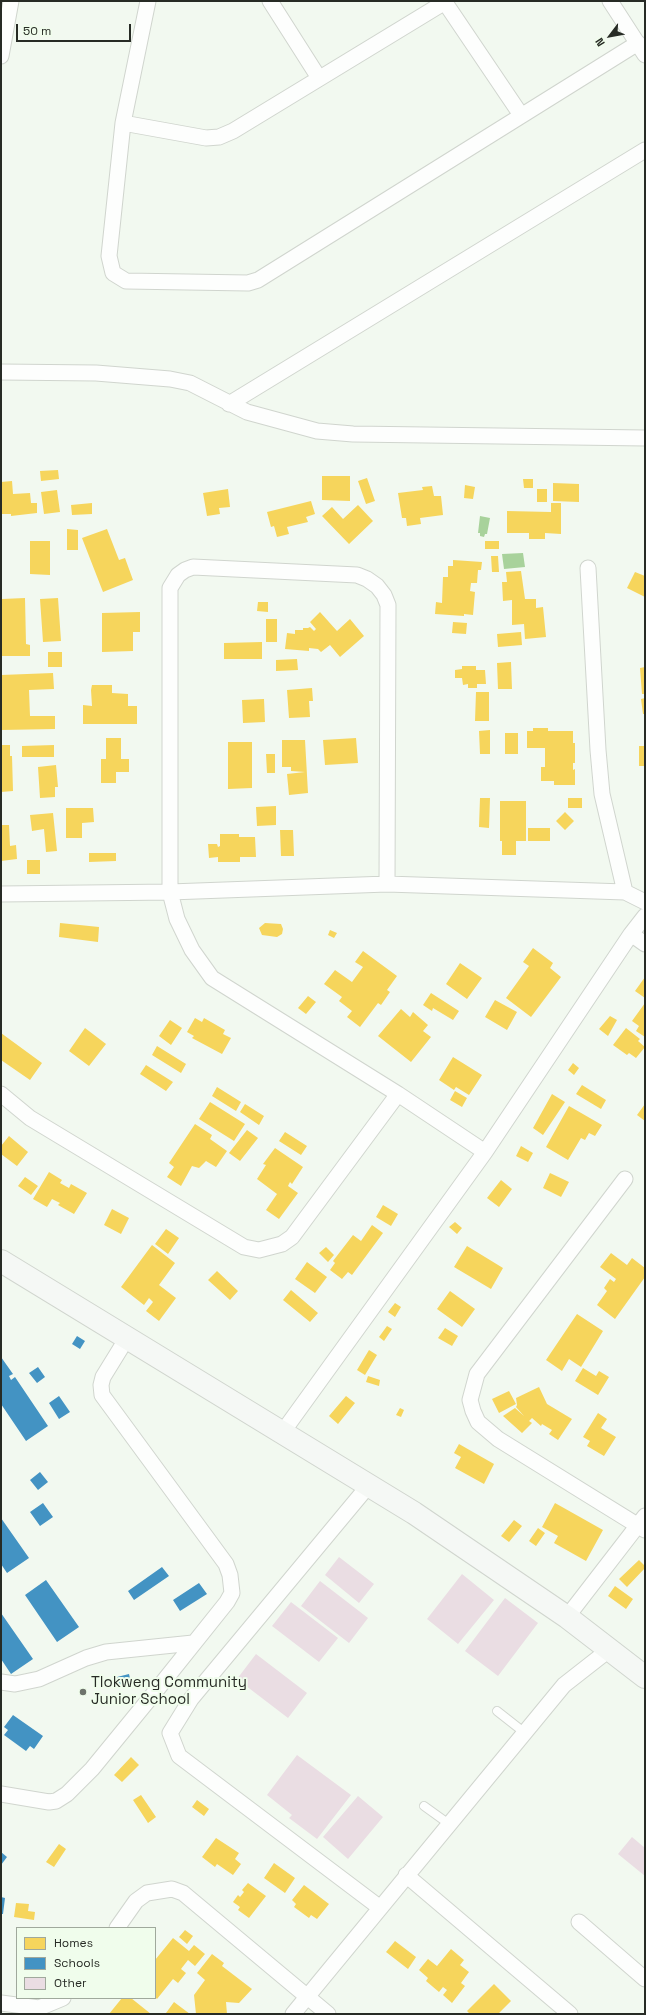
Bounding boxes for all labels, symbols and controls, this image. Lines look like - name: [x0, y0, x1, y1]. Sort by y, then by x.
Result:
- scale bar: [18, 16, 133, 42]
- north arrow: [590, 16, 630, 56]
- text: 50 m: [23, 23, 51, 39]
- text: N: [592, 36, 608, 49]
- place label: Tlokweng Community Junior School: [91, 1674, 247, 1709]
- marker: Tlokweng Community Junior School: [78, 1687, 88, 1697]
- legend: [16, 1927, 156, 1999]
- text: Homes: [54, 1935, 93, 1951]
- text: Schools: [54, 1955, 100, 1971]
- text: Other: [54, 1975, 87, 1991]

